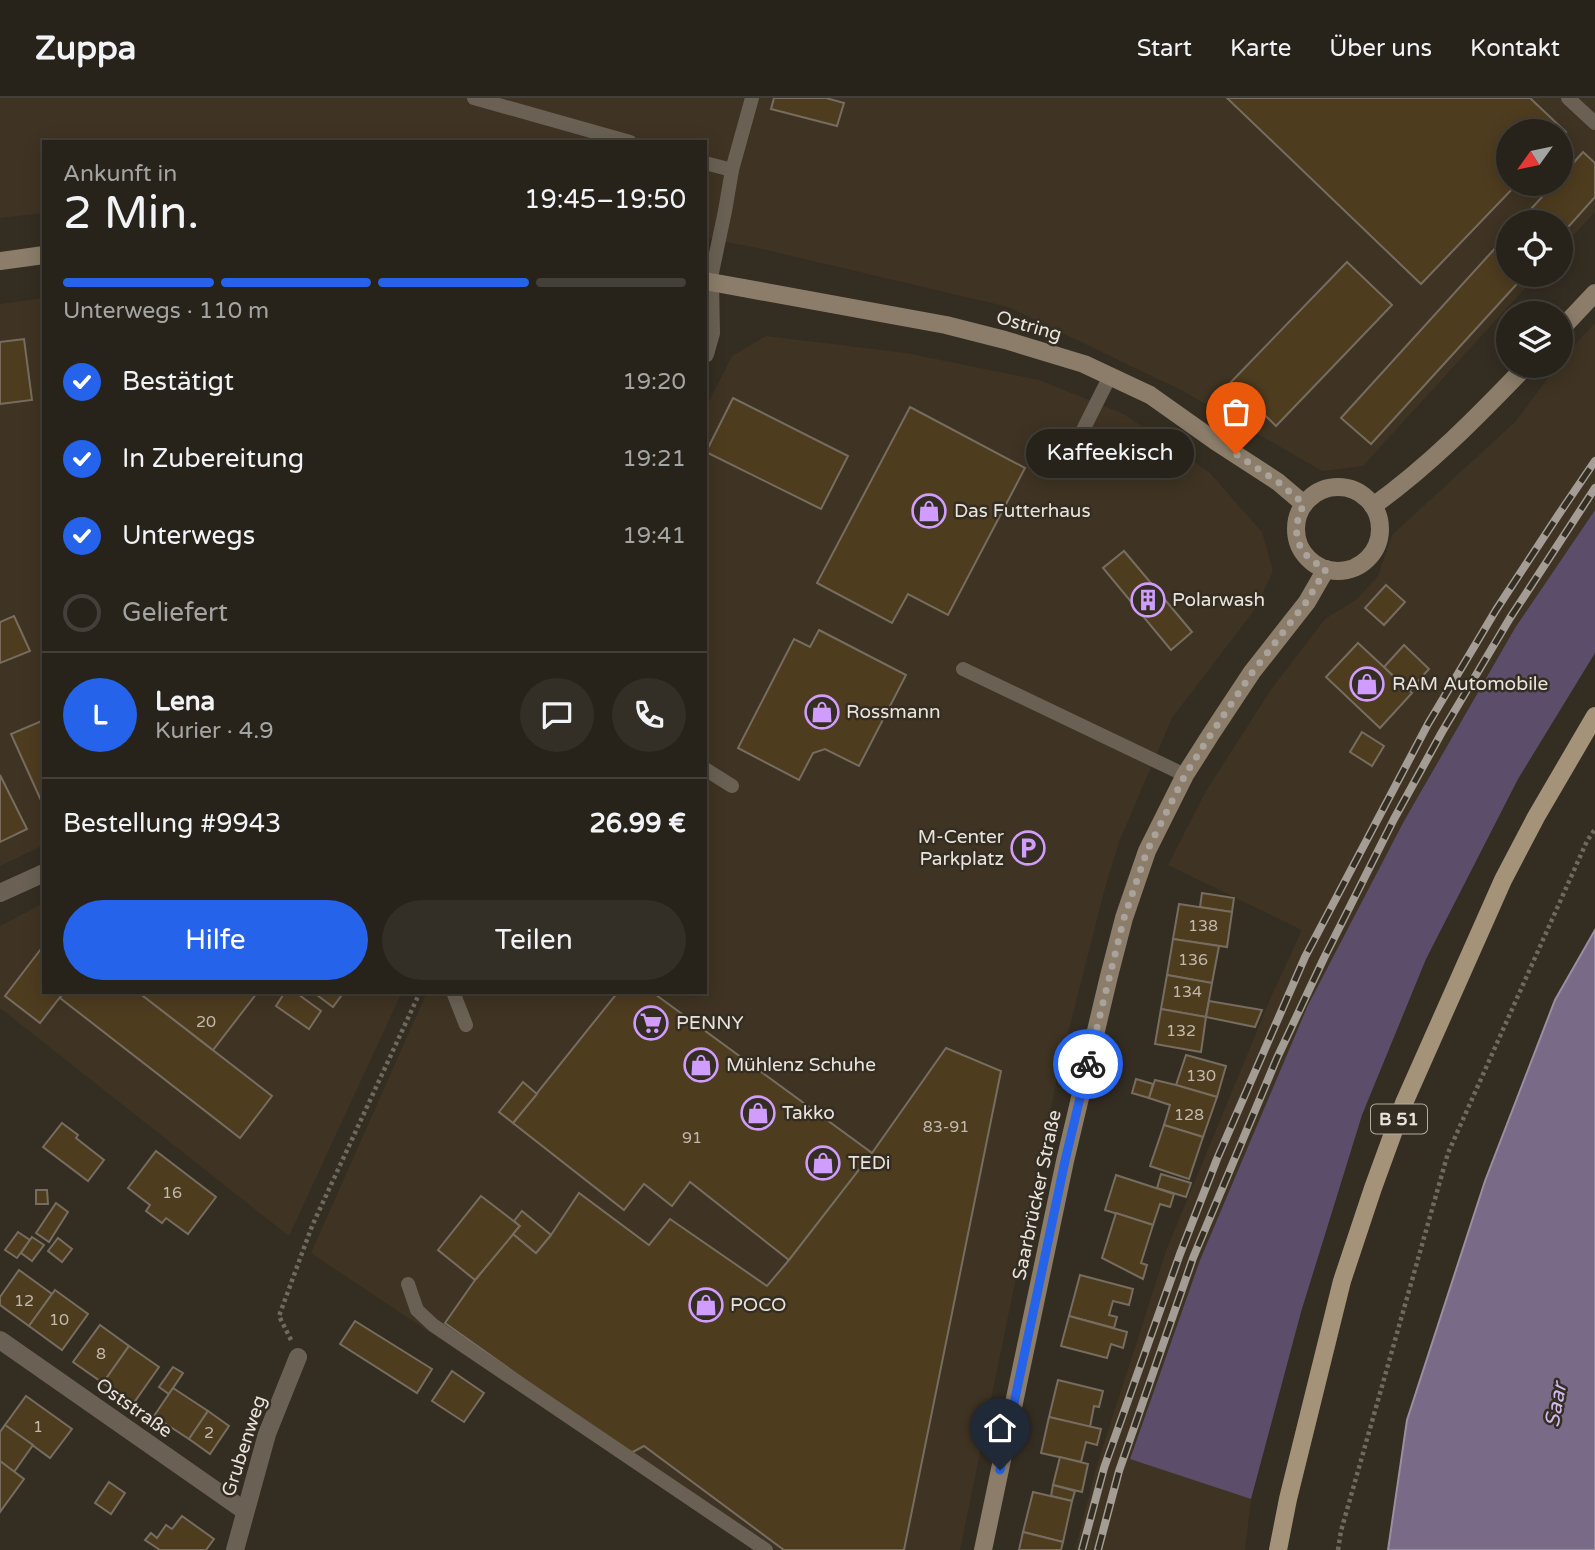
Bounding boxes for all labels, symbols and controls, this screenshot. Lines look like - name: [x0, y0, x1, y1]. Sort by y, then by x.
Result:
- text: Zuppa: [35, 29, 136, 68]
- text: Start: [1137, 34, 1192, 63]
- text: Karte: [1230, 34, 1291, 63]
- text: Über uns: [1329, 34, 1432, 63]
- text: Kontakt: [1470, 34, 1560, 63]
- north arrow: [1496, 119, 1573, 196]
- map controls: [1496, 119, 1573, 378]
- text: Ankunft in: [63, 160, 177, 188]
- text: 19:45–19:50: [524, 184, 686, 215]
- text: 2 Min.: [63, 186, 199, 241]
- button: locate: [1496, 210, 1573, 287]
- text: Unterwegs · 110 m: [63, 297, 269, 325]
- button: layers: [1496, 301, 1573, 378]
- street label: Ostring: [994, 306, 1064, 346]
- icon: check: [63, 363, 101, 401]
- text: Bestätigt: [122, 366, 234, 397]
- text: 19:20: [622, 368, 686, 396]
- pin: [1206, 382, 1266, 454]
- icon: bag: [1217, 393, 1255, 431]
- callout: Kaffeekisch: [1026, 430, 1194, 478]
- text: Kaffeekisch: [1047, 439, 1173, 467]
- icon: check: [63, 440, 101, 478]
- text: In Zubereitung: [122, 443, 304, 474]
- text: 19:21: [622, 445, 686, 473]
- shop icon: Das Futterhaus: [910, 492, 948, 530]
- place label: Das Futterhaus: [954, 500, 1091, 522]
- icon: check: [63, 517, 101, 555]
- text: Unterwegs: [122, 520, 255, 551]
- text: 19:41: [622, 522, 686, 550]
- building icon: Polarwash: [1129, 581, 1167, 619]
- place label: Polarwash: [1172, 589, 1265, 611]
- text: Geliefert: [122, 597, 228, 628]
- shop icon: RAM Automobile: [1348, 665, 1386, 703]
- place label: RAM Automobile: [1392, 673, 1548, 695]
- button: chat: [520, 678, 594, 752]
- button: phone: [612, 678, 686, 752]
- text: Lena: [155, 686, 215, 717]
- shop icon: Rossmann: [803, 693, 841, 731]
- text: L: [93, 700, 107, 731]
- place label: Rossmann: [846, 701, 941, 723]
- text: Kurier · 4.9: [155, 717, 274, 745]
- text: Bestellung #9943: [63, 808, 281, 839]
- text: 26.99 €: [589, 808, 686, 839]
- place label: M-Center Parkplatz: [918, 826, 1005, 870]
- parking icon: M-Center Parkplatz: [1009, 829, 1047, 867]
- button: Hilfe: [63, 900, 368, 980]
- button: Teilen: [382, 900, 686, 980]
- house number: 138: [1188, 916, 1218, 936]
- house number: 136: [1178, 950, 1208, 970]
- house number: 134: [1172, 982, 1202, 1002]
- supermarket icon: PENNY: [632, 1004, 670, 1042]
- house number: 20: [196, 1012, 216, 1032]
- place label: PENNY: [676, 1012, 744, 1034]
- house number: 132: [1166, 1021, 1196, 1041]
- courier: [1053, 1029, 1123, 1099]
- icon: bike: [1069, 1045, 1107, 1083]
- shop icon: Mühlenz Schuhe: [682, 1046, 720, 1084]
- place label: Mühlenz Schuhe: [726, 1054, 876, 1076]
- house number: 130: [1186, 1066, 1216, 1086]
- shop icon: Takko: [739, 1094, 777, 1132]
- place label: Takko: [782, 1102, 835, 1124]
- road number: B 51: [1371, 1104, 1427, 1134]
- house number: 128: [1174, 1105, 1204, 1125]
- street label: Saarbrücker Straße: [1008, 1108, 1066, 1282]
- house number: 83-91: [923, 1117, 969, 1137]
- house number: 91: [682, 1128, 702, 1148]
- shop icon: TEDi: [804, 1144, 842, 1182]
- place label: TEDi: [848, 1152, 891, 1174]
- house number: 16: [162, 1183, 182, 1203]
- shop icon: POCO: [687, 1286, 725, 1324]
- house number: 12: [14, 1291, 34, 1311]
- place label: POCO: [730, 1294, 786, 1316]
- house number: 10: [49, 1310, 69, 1330]
- house number: 8: [96, 1344, 106, 1364]
- street label: Oststraße: [92, 1374, 176, 1442]
- water label: Saar: [1539, 1378, 1573, 1429]
- street label: Grubenweg: [217, 1393, 271, 1499]
- pin: [970, 1398, 1030, 1470]
- icon: home: [981, 1409, 1019, 1447]
- house number: 1: [33, 1417, 43, 1437]
- house number: 2: [204, 1423, 214, 1443]

